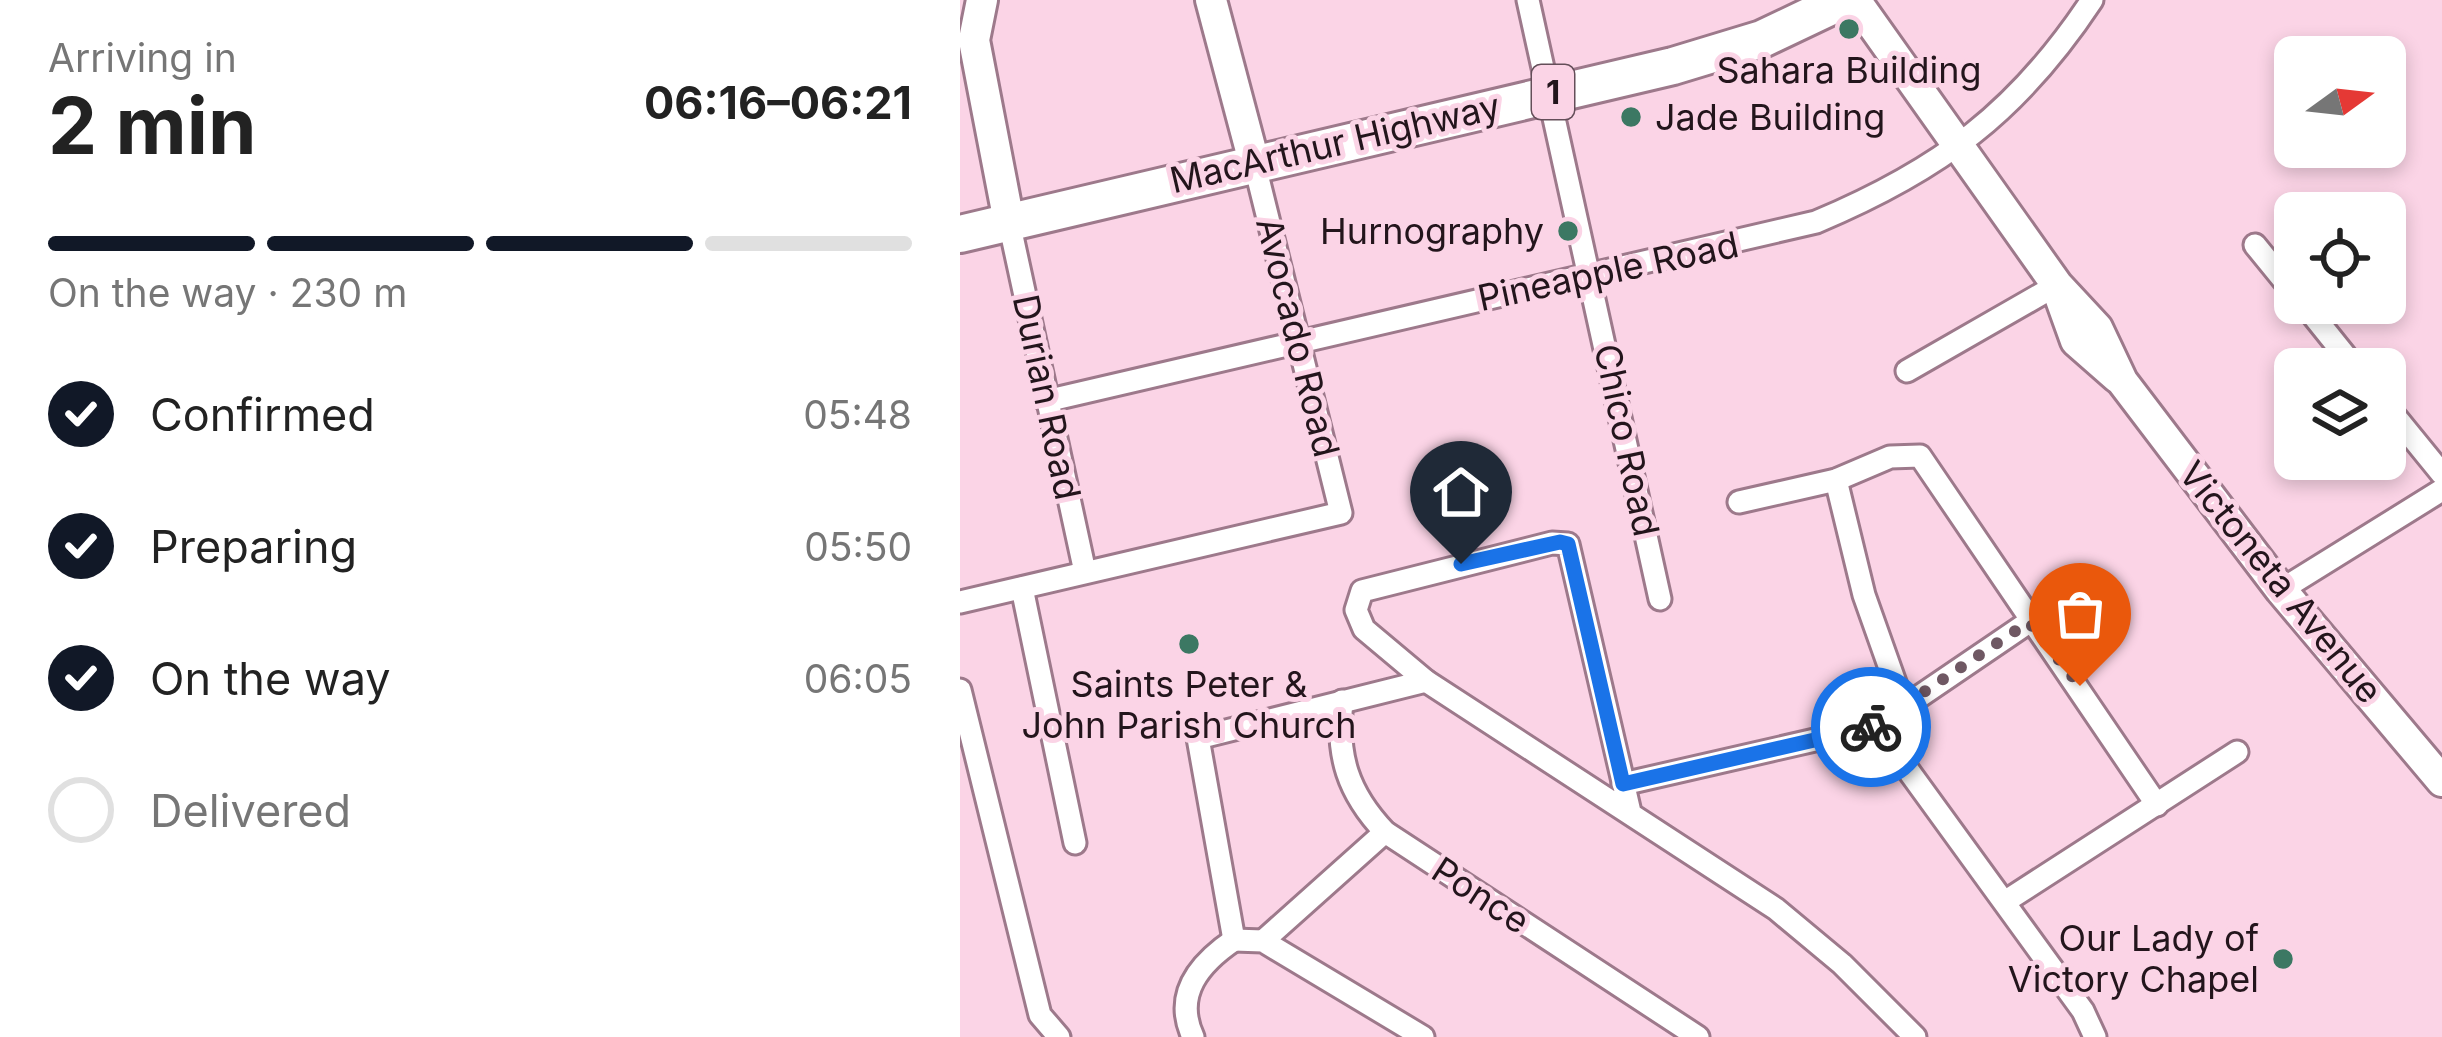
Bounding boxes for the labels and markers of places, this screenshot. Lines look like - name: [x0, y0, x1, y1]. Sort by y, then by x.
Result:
- marker: Sahara Building: [1836, 16, 1862, 42]
- place label: Sahara Building: [1716, 48, 1982, 92]
- place label: Jade Building: [1655, 95, 1885, 139]
- marker: Jade Building: [1618, 104, 1644, 130]
- place label: Hurnography: [1320, 209, 1544, 253]
- marker: Hurnography: [1555, 218, 1581, 244]
- pin: [1410, 441, 1512, 564]
- pin: [2029, 563, 2131, 686]
- marker: Saints Peter & John Parish Church: [1176, 631, 1202, 657]
- place label: Saints Peter & John Parish Church: [1022, 662, 1356, 747]
- place label: Our Lady of Victory Chapel: [2008, 916, 2259, 1001]
- marker: Our Lady of Victory Chapel: [2270, 946, 2296, 972]

